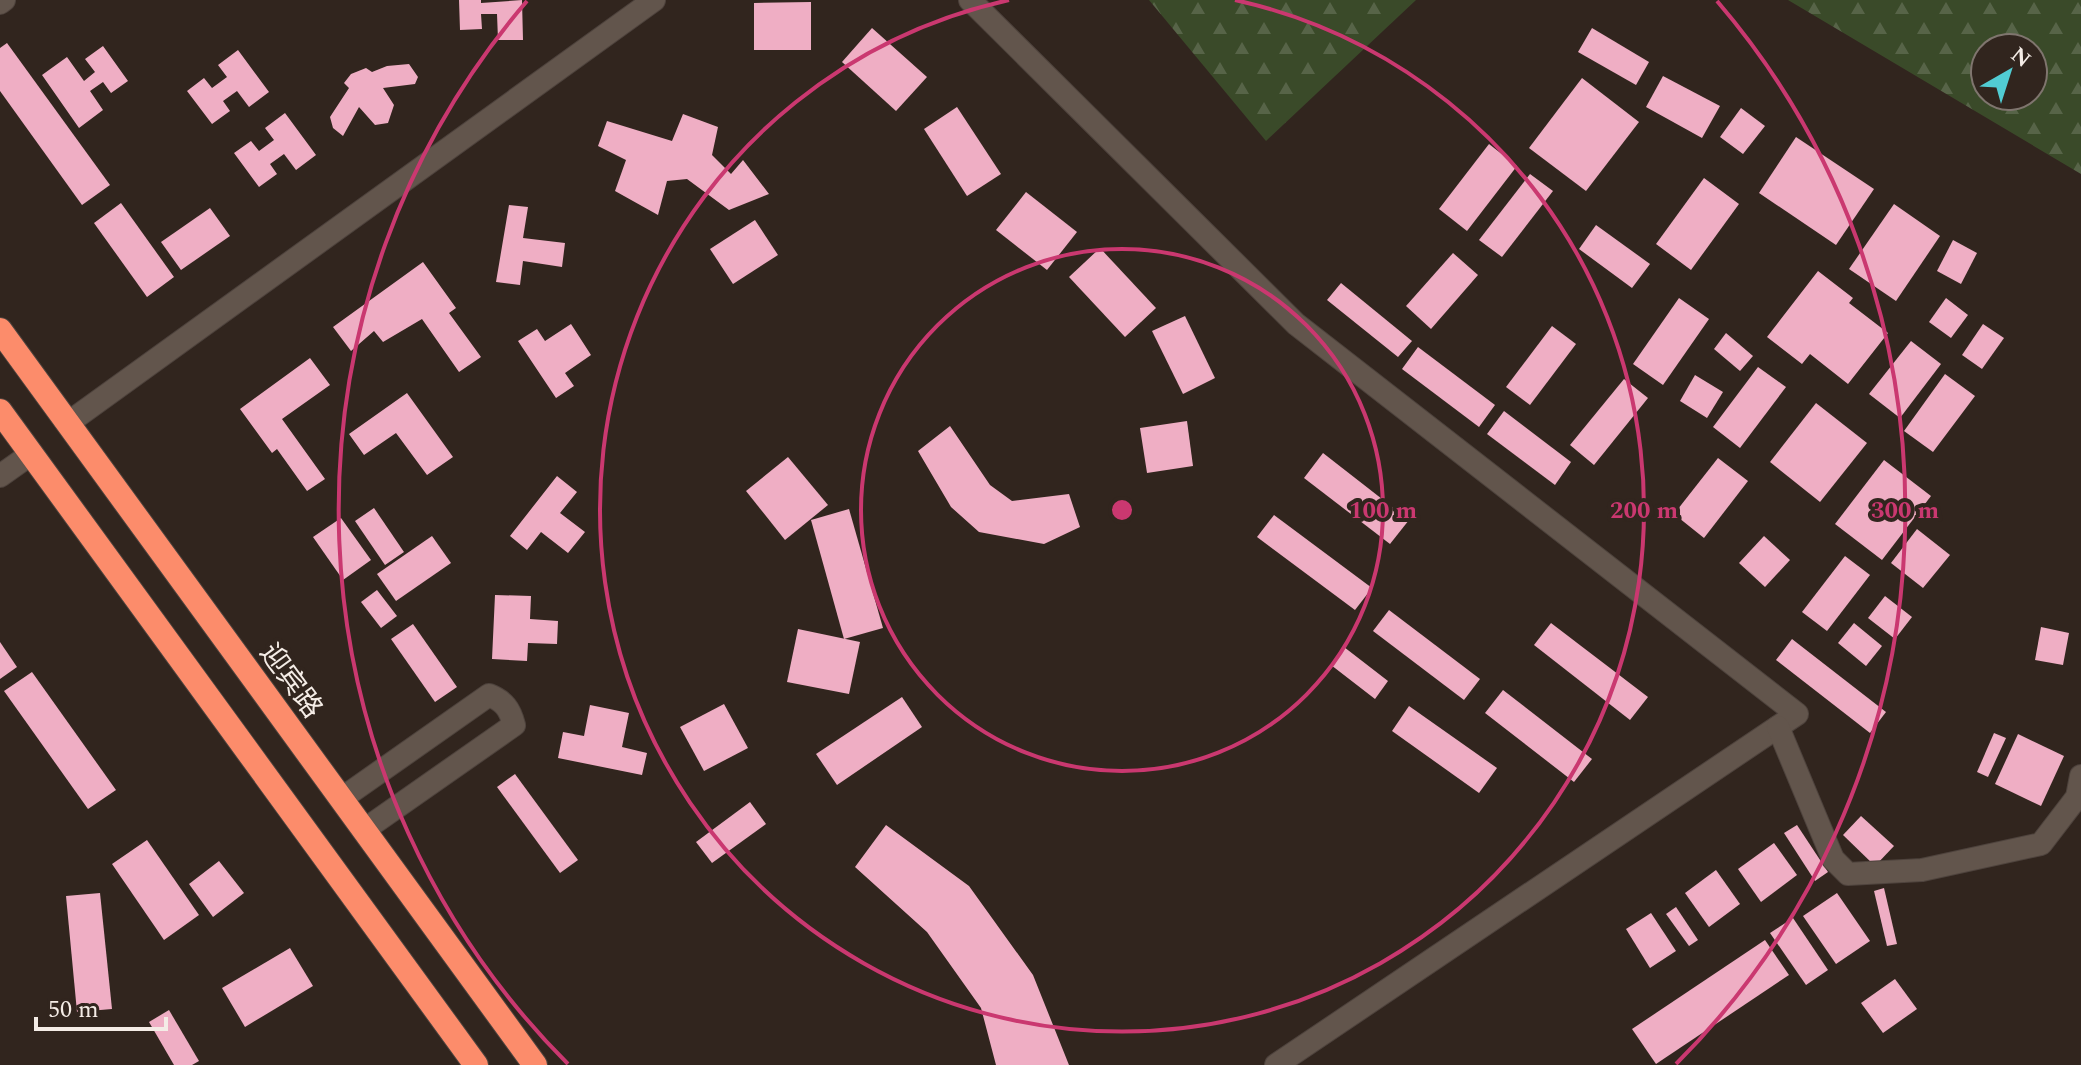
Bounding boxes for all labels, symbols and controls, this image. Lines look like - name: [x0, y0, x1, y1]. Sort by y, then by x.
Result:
- north arrow: [1969, 32, 2049, 112]
- text: N: [2003, 39, 2038, 76]
- text: 100 m: [1349, 493, 1417, 529]
- text: 200 m: [1610, 493, 1678, 529]
- text: 300 m: [1871, 493, 1939, 529]
- centre of rings: [1108, 496, 1136, 524]
- street label: 迎宾路: [249, 634, 333, 728]
- scale bar: [36, 981, 166, 1031]
- text: 50 m: [48, 992, 99, 1028]

